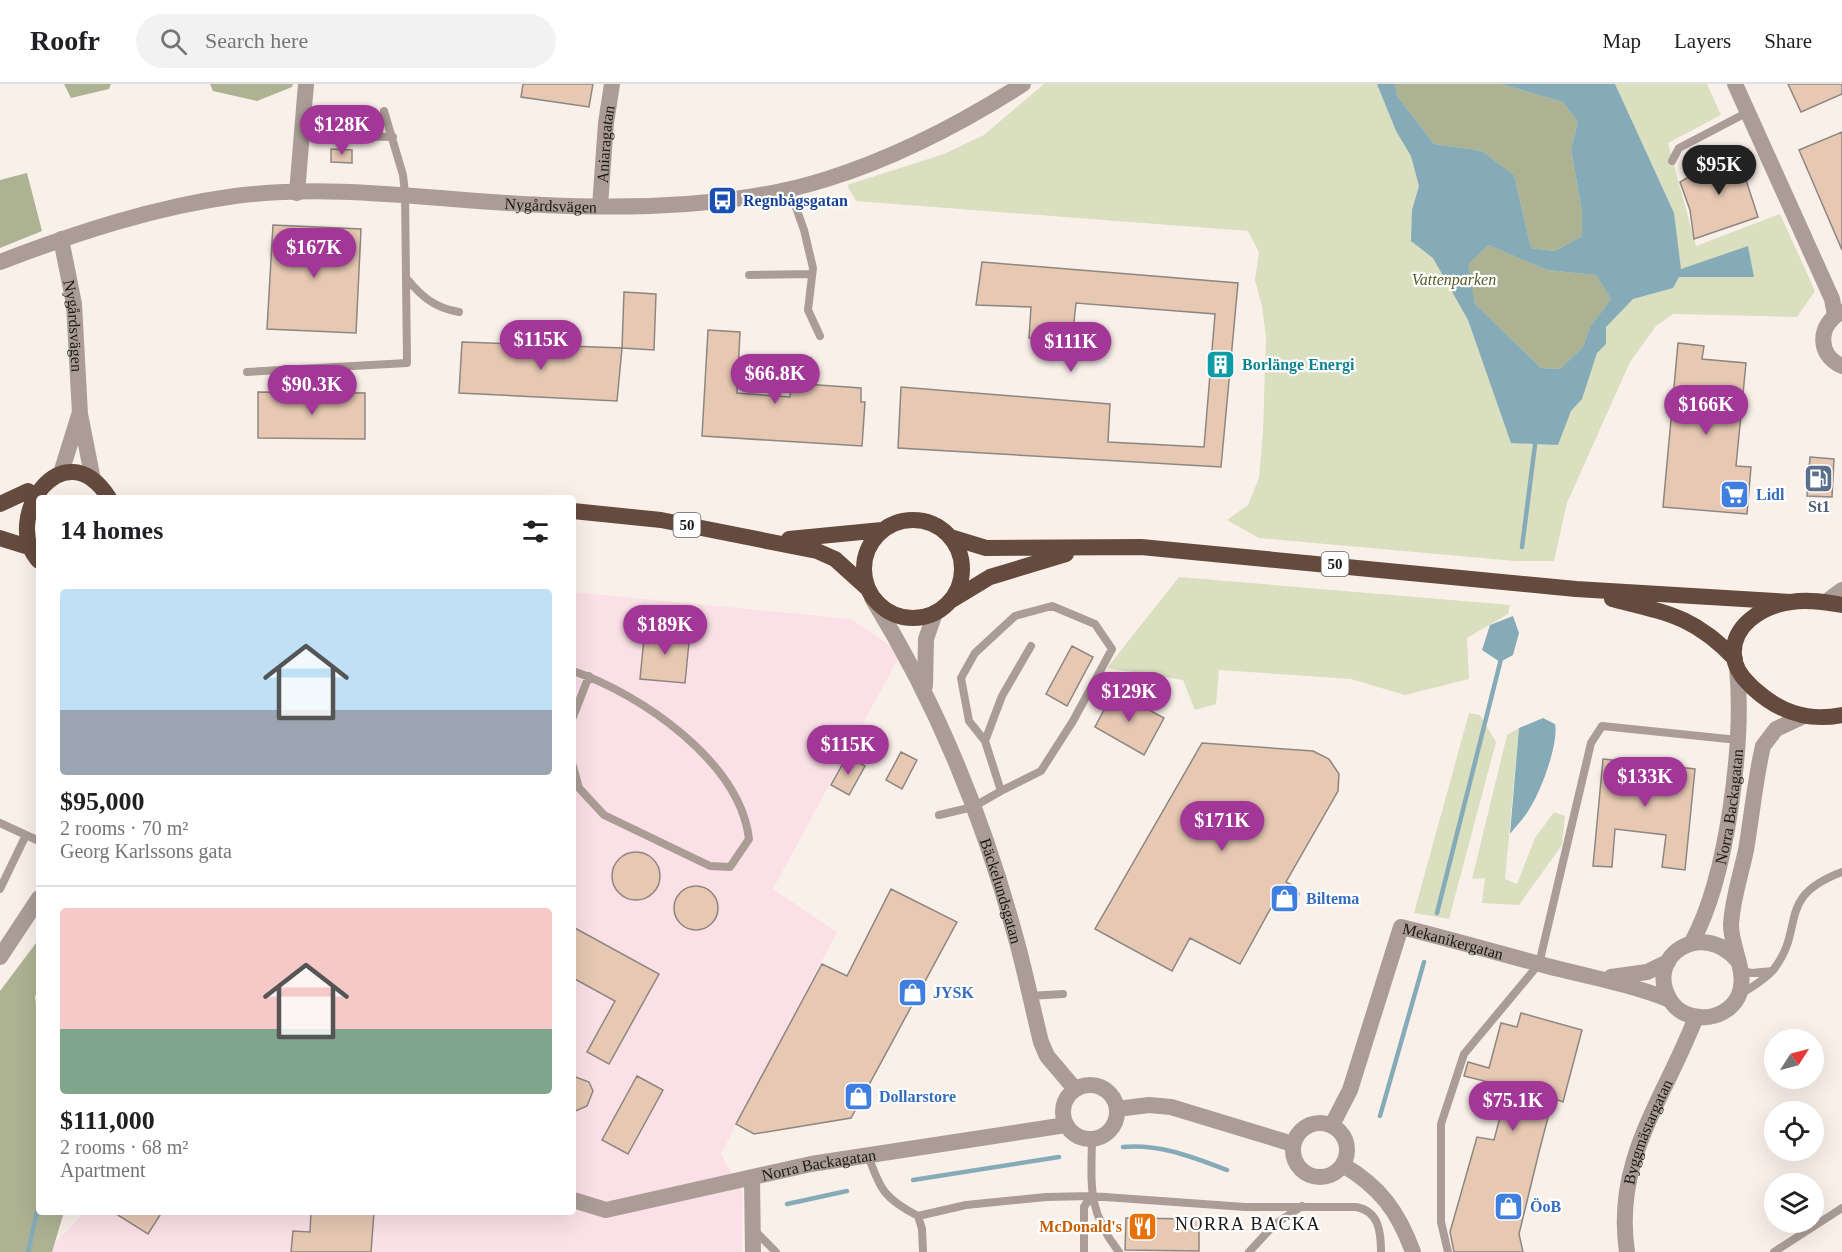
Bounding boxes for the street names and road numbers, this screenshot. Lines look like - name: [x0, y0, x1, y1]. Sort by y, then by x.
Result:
- street label: Aniaragatan: [594, 104, 618, 184]
- street label: Nygårdsvägen: [504, 195, 597, 216]
- street label: Nygårdsvägen: [60, 278, 86, 372]
- road number: 50: [674, 513, 700, 537]
- road number: 50: [1322, 552, 1348, 576]
- street label: Norra Backagatan: [1712, 749, 1746, 866]
- street label: Bäckelundsgatan: [977, 836, 1025, 945]
- street label: Mekanikergatan: [1401, 920, 1505, 963]
- street label: Byggmästargatan: [1620, 1077, 1676, 1186]
- street label: Norra Backagatan: [760, 1146, 877, 1184]

